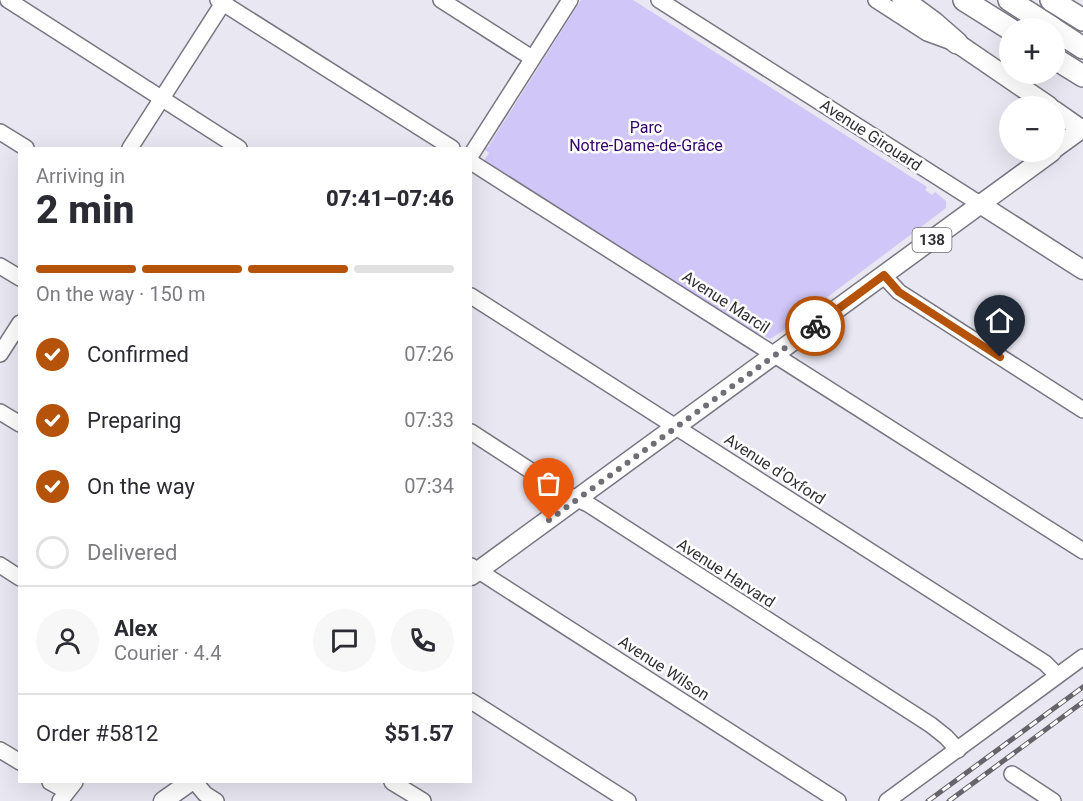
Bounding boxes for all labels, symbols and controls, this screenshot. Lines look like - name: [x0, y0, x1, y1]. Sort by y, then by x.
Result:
- map controls: [999, 18, 1065, 162]
- button: +: [999, 18, 1065, 84]
- street label: Avenue Girouard: [817, 95, 925, 175]
- button: −: [999, 96, 1065, 162]
- park label: Parc Notre-Dame-de-Grâce: [569, 118, 723, 155]
- text: Arriving in: [36, 164, 125, 188]
- text: 07:41–07:46: [326, 186, 454, 211]
- text: 2 min: [36, 187, 134, 233]
- road number: 138: [912, 228, 952, 252]
- street label: Avenue Marcil: [679, 267, 773, 337]
- text: On the way · 150 m: [36, 282, 205, 306]
- pin: [974, 295, 1025, 357]
- courier: [785, 296, 845, 356]
- icon: home: [983, 304, 1016, 337]
- icon: bike: [799, 310, 832, 343]
- icon: check: [36, 338, 69, 371]
- text: Confirmed: [87, 342, 189, 367]
- text: 07:26: [404, 342, 454, 366]
- icon: check: [36, 404, 69, 437]
- text: Preparing: [87, 408, 181, 433]
- text: 07:33: [404, 408, 454, 432]
- street label: Avenue d'Oxford: [721, 429, 829, 509]
- pin: [523, 458, 574, 520]
- icon: bag: [532, 467, 565, 500]
- icon: check: [36, 470, 69, 503]
- text: On the way: [87, 474, 195, 499]
- text: 07:34: [404, 474, 454, 498]
- street label: Avenue Harvard: [674, 534, 778, 612]
- text: Delivered: [87, 540, 177, 565]
- button: person: [36, 609, 99, 672]
- button: chat: [313, 609, 376, 672]
- button: phone: [391, 609, 454, 672]
- text: Alex: [114, 616, 158, 641]
- street label: Avenue Wilson: [615, 632, 713, 704]
- text: Courier · 4.4: [114, 641, 221, 665]
- text: Order #5812: [36, 721, 158, 746]
- text: $51.57: [385, 721, 454, 746]

